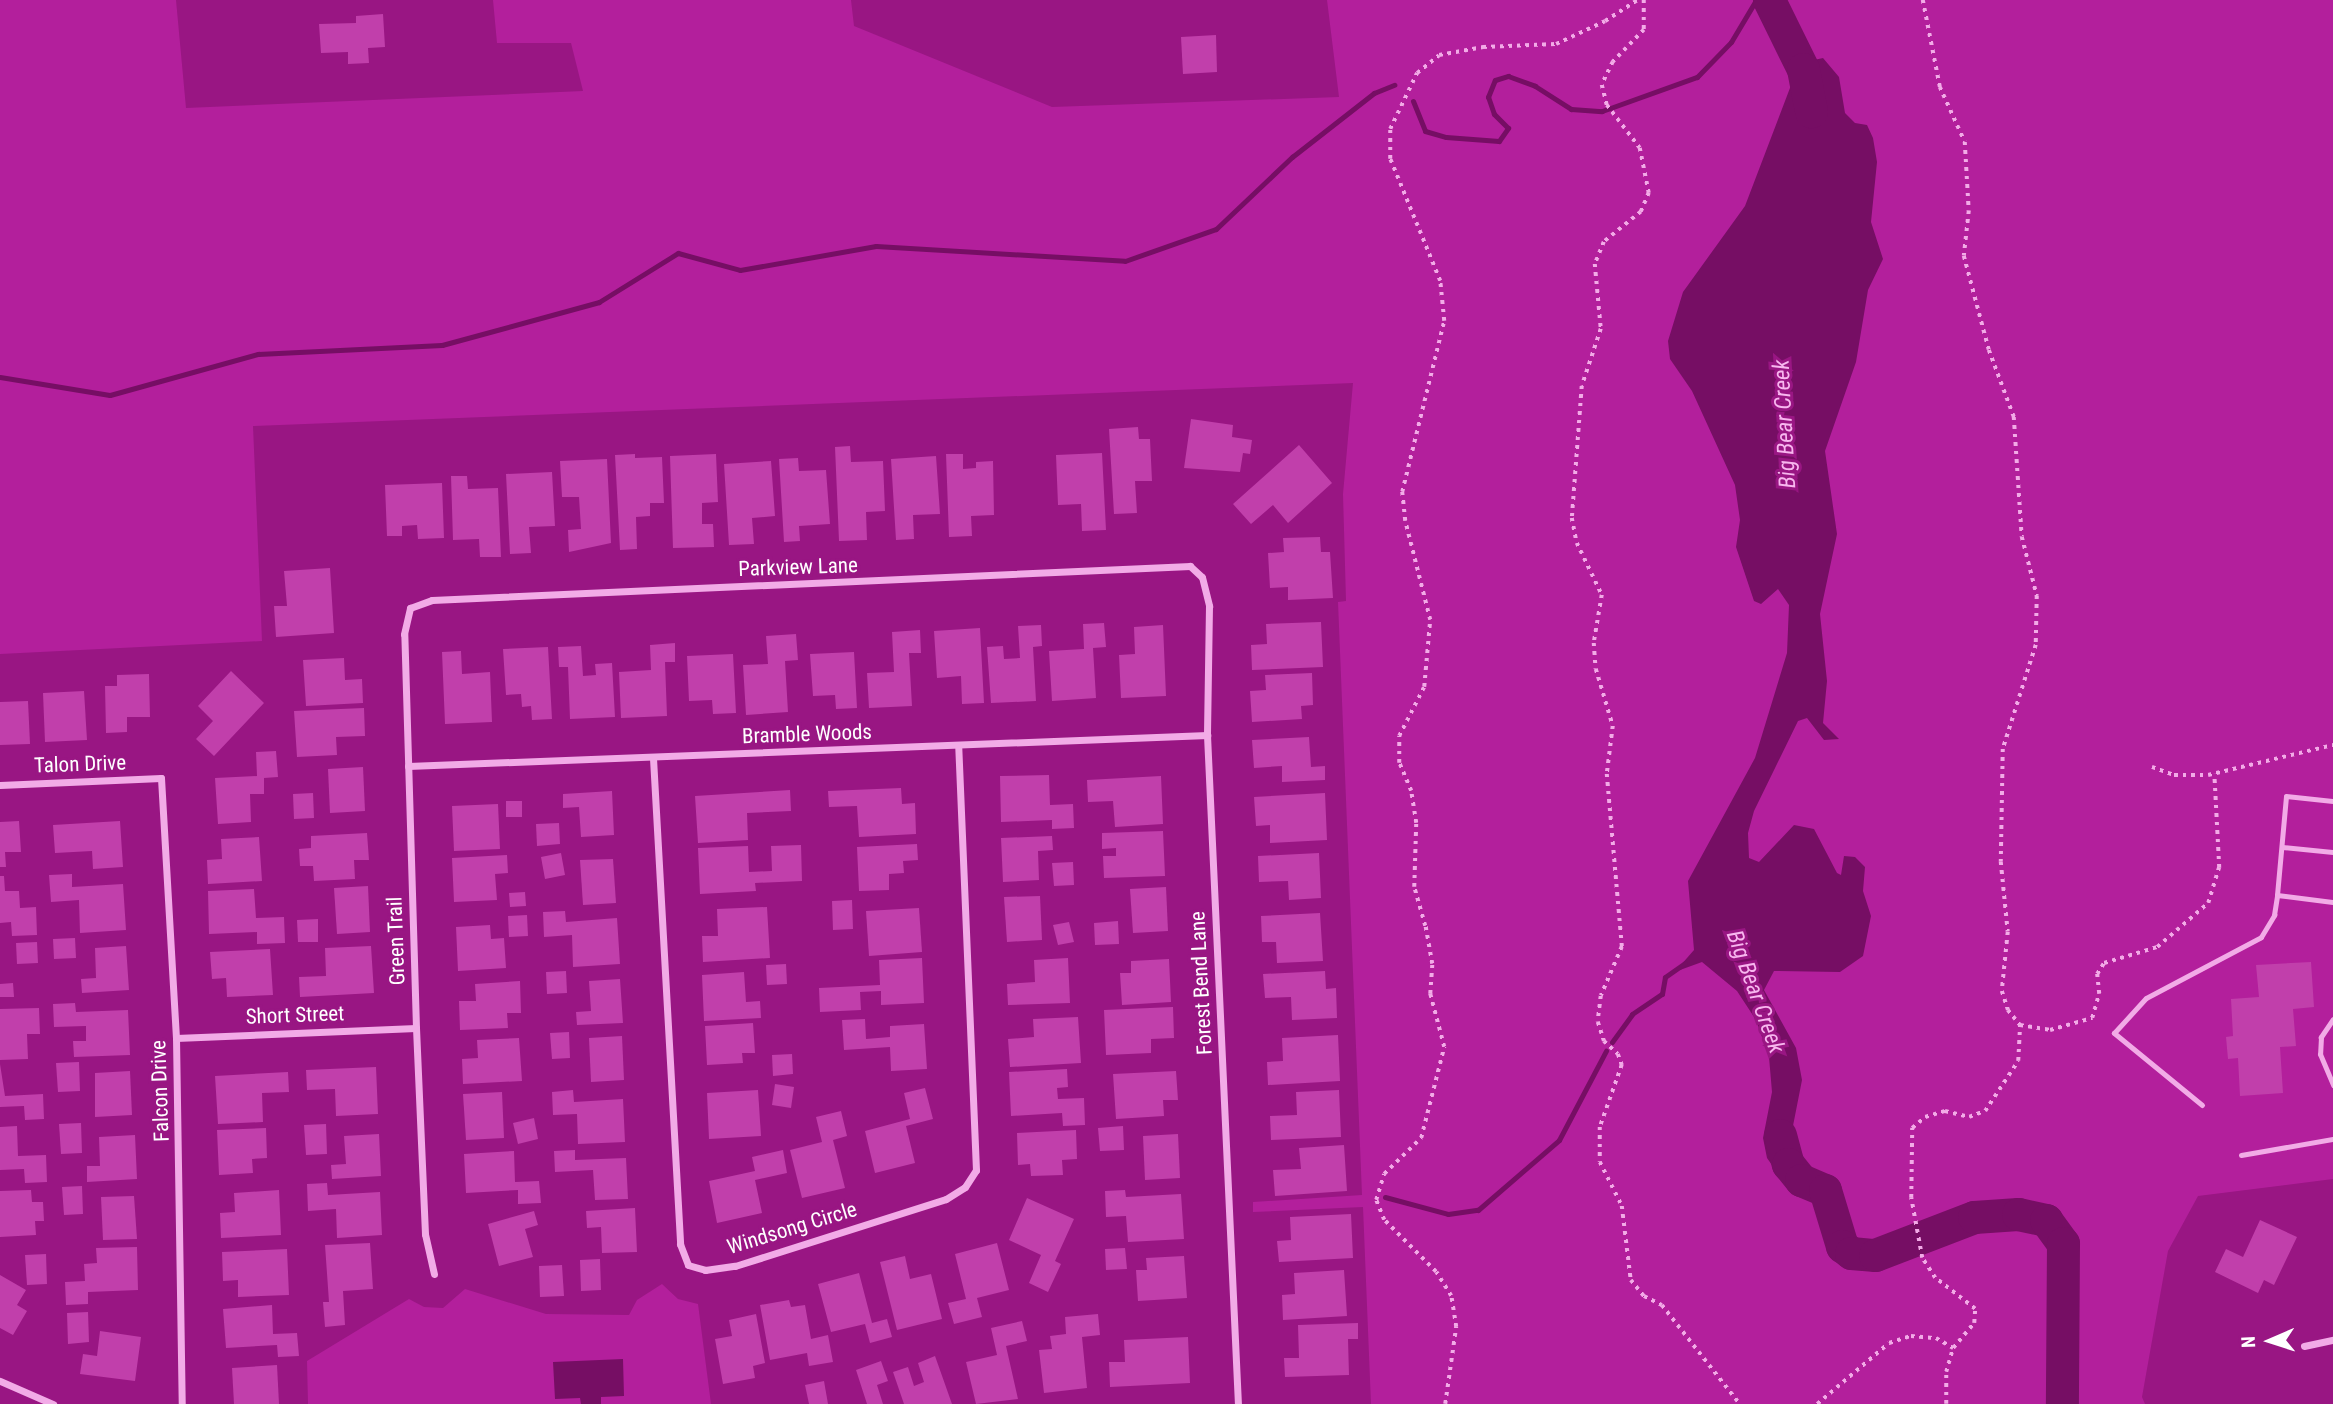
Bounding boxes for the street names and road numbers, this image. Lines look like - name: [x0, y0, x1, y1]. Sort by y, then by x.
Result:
- street label: Parkview Lane: [738, 552, 858, 582]
- street label: Bramble Woods: [742, 719, 872, 749]
- street label: Talon Drive: [34, 750, 126, 778]
- street label: Green Trail: [382, 896, 410, 986]
- street label: Forest Bend Lane: [1185, 911, 1217, 1055]
- street label: Short Street: [245, 1001, 345, 1029]
- street label: Falcon Drive: [146, 1040, 174, 1142]
- street label: Windsong Circle: [724, 1196, 860, 1260]

